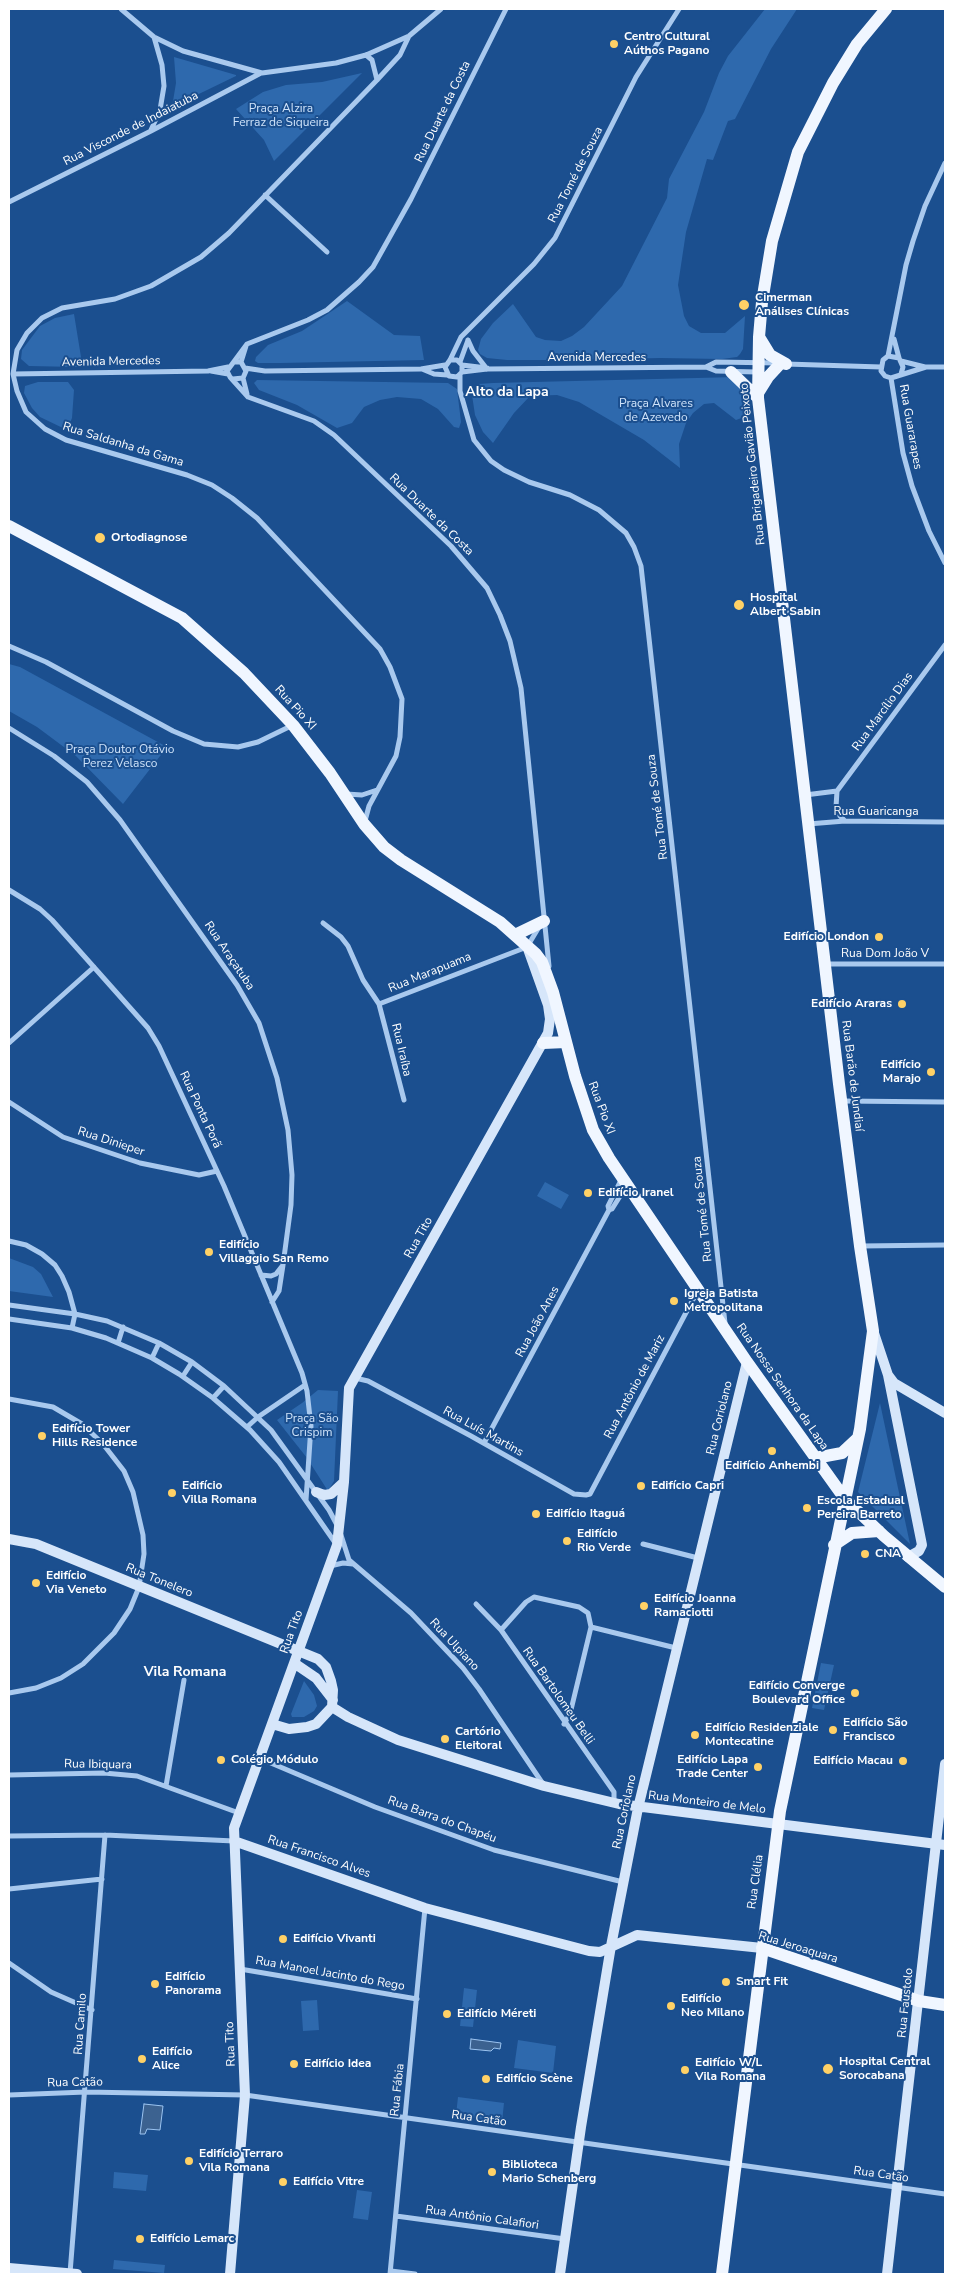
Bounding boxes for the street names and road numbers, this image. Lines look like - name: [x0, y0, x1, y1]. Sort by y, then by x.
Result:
- street label: Rua Duarte da Costa: [412, 59, 474, 165]
- street label: Rua Visconde de Indaiatuba: [61, 89, 201, 169]
- street label: Rua Tomé de Souza: [546, 124, 606, 226]
- street label: Avenida Mercedes: [548, 351, 646, 365]
- street label: Avenida Mercedes: [61, 354, 161, 370]
- street label: Rua Brigadeiro Gavião Peixoto: [737, 382, 769, 546]
- street label: Rua Guararapes: [895, 383, 925, 471]
- street label: Rua Saldanha da Gama: [61, 420, 185, 470]
- street label: Rua Duarte da Costa: [386, 471, 476, 559]
- street label: Rua Marcílio Dias: [850, 670, 916, 754]
- street label: Rua Pio XI: [271, 683, 319, 733]
- street label: Rua Tomé de Souza: [644, 754, 672, 860]
- street label: Rua Guaricanga: [833, 805, 919, 819]
- street label: Rua Araçatuba: [201, 919, 257, 993]
- street label: Rua Dom João V: [841, 947, 929, 961]
- street label: Rua Marapuama: [386, 950, 474, 996]
- street label: Rua Barão de Jundiaí: [838, 1020, 866, 1132]
- street label: Rua Iraíba: [388, 1022, 414, 1078]
- street label: Rua Ponta Porã: [176, 1069, 224, 1151]
- street label: Rua Pio XI: [584, 1080, 618, 1136]
- street label: Rua Dinieper: [76, 1124, 146, 1160]
- street label: Rua Tomé de Souza: [690, 1156, 716, 1262]
- street label: Rua Tito: [402, 1215, 436, 1261]
- street label: Rua João Anes: [513, 1284, 563, 1360]
- street label: Rua Nossa Senhora da Lapa: [733, 1321, 831, 1453]
- street label: Rua Antônio de Mariz: [601, 1333, 669, 1441]
- street label: Rua Coriolano: [704, 1380, 736, 1456]
- street label: Rua Luís Martins: [440, 1404, 526, 1460]
- street label: Rua Tonelero: [123, 1561, 195, 1601]
- street label: Rua Tito: [278, 1608, 306, 1656]
- street label: Rua Ulpiano: [426, 1616, 482, 1674]
- street label: Rua Bartolomeu Belli: [519, 1645, 597, 1747]
- street label: Rua Ibiquara: [64, 1757, 132, 1773]
- street label: Rua Coriolano: [610, 1773, 640, 1851]
- street label: Rua Monteiro de Melo: [647, 1789, 767, 1817]
- street label: Rua Barra do Chapéu: [386, 1794, 498, 1846]
- street label: Rua Francisco Alves: [266, 1833, 372, 1881]
- street label: Rua Clélia: [745, 1854, 767, 1910]
- street label: Rua Jeroaquara: [756, 1929, 840, 1967]
- street label: Rua Manoel Jacinto do Rego: [254, 1954, 406, 1994]
- street label: Rua Faustolo: [895, 1967, 917, 2039]
- street label: Rua Camilo: [72, 1993, 90, 2055]
- street label: Rua Tito: [223, 2021, 239, 2067]
- street label: Rua Fábia: [388, 2063, 408, 2117]
- street label: Rua Catão: [47, 2075, 103, 2091]
- street label: Rua Catão: [450, 2108, 508, 2130]
- street label: Rua Catão: [852, 2164, 910, 2186]
- street label: Rua Antônio Calafiori: [424, 2203, 540, 2233]

